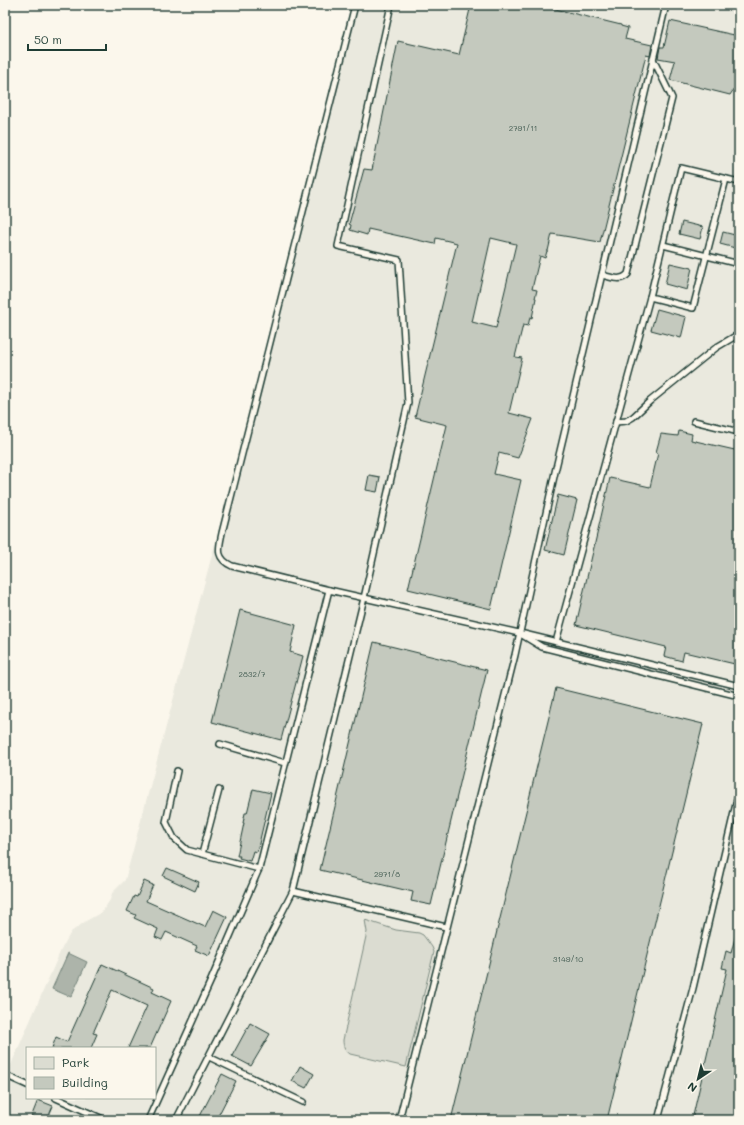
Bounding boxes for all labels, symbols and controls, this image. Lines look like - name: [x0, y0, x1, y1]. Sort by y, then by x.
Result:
- scale bar: [28, 26, 106, 52]
- text: 50 m: [34, 31, 62, 47]
- house number: 2791/11: [509, 123, 537, 133]
- house number: 2832/7: [238, 669, 266, 679]
- house number: 2971/8: [374, 869, 400, 879]
- house number: 3149/10: [553, 954, 583, 964]
- legend: [26, 1047, 156, 1099]
- text: Park: [62, 1054, 89, 1070]
- north arrow: [678, 1059, 718, 1099]
- text: Building: [62, 1074, 108, 1090]
- text: N: [684, 1079, 700, 1096]

